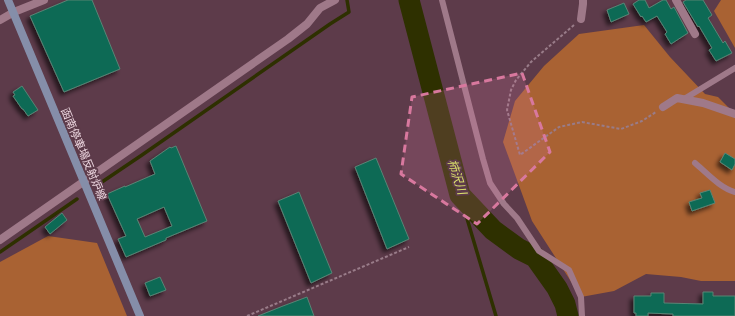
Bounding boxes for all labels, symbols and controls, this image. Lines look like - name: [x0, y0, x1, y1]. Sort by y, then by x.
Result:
- street label: 函南停車場反射炉線: [58, 106, 109, 202]
- water label: 柿沢川: [445, 158, 470, 198]

